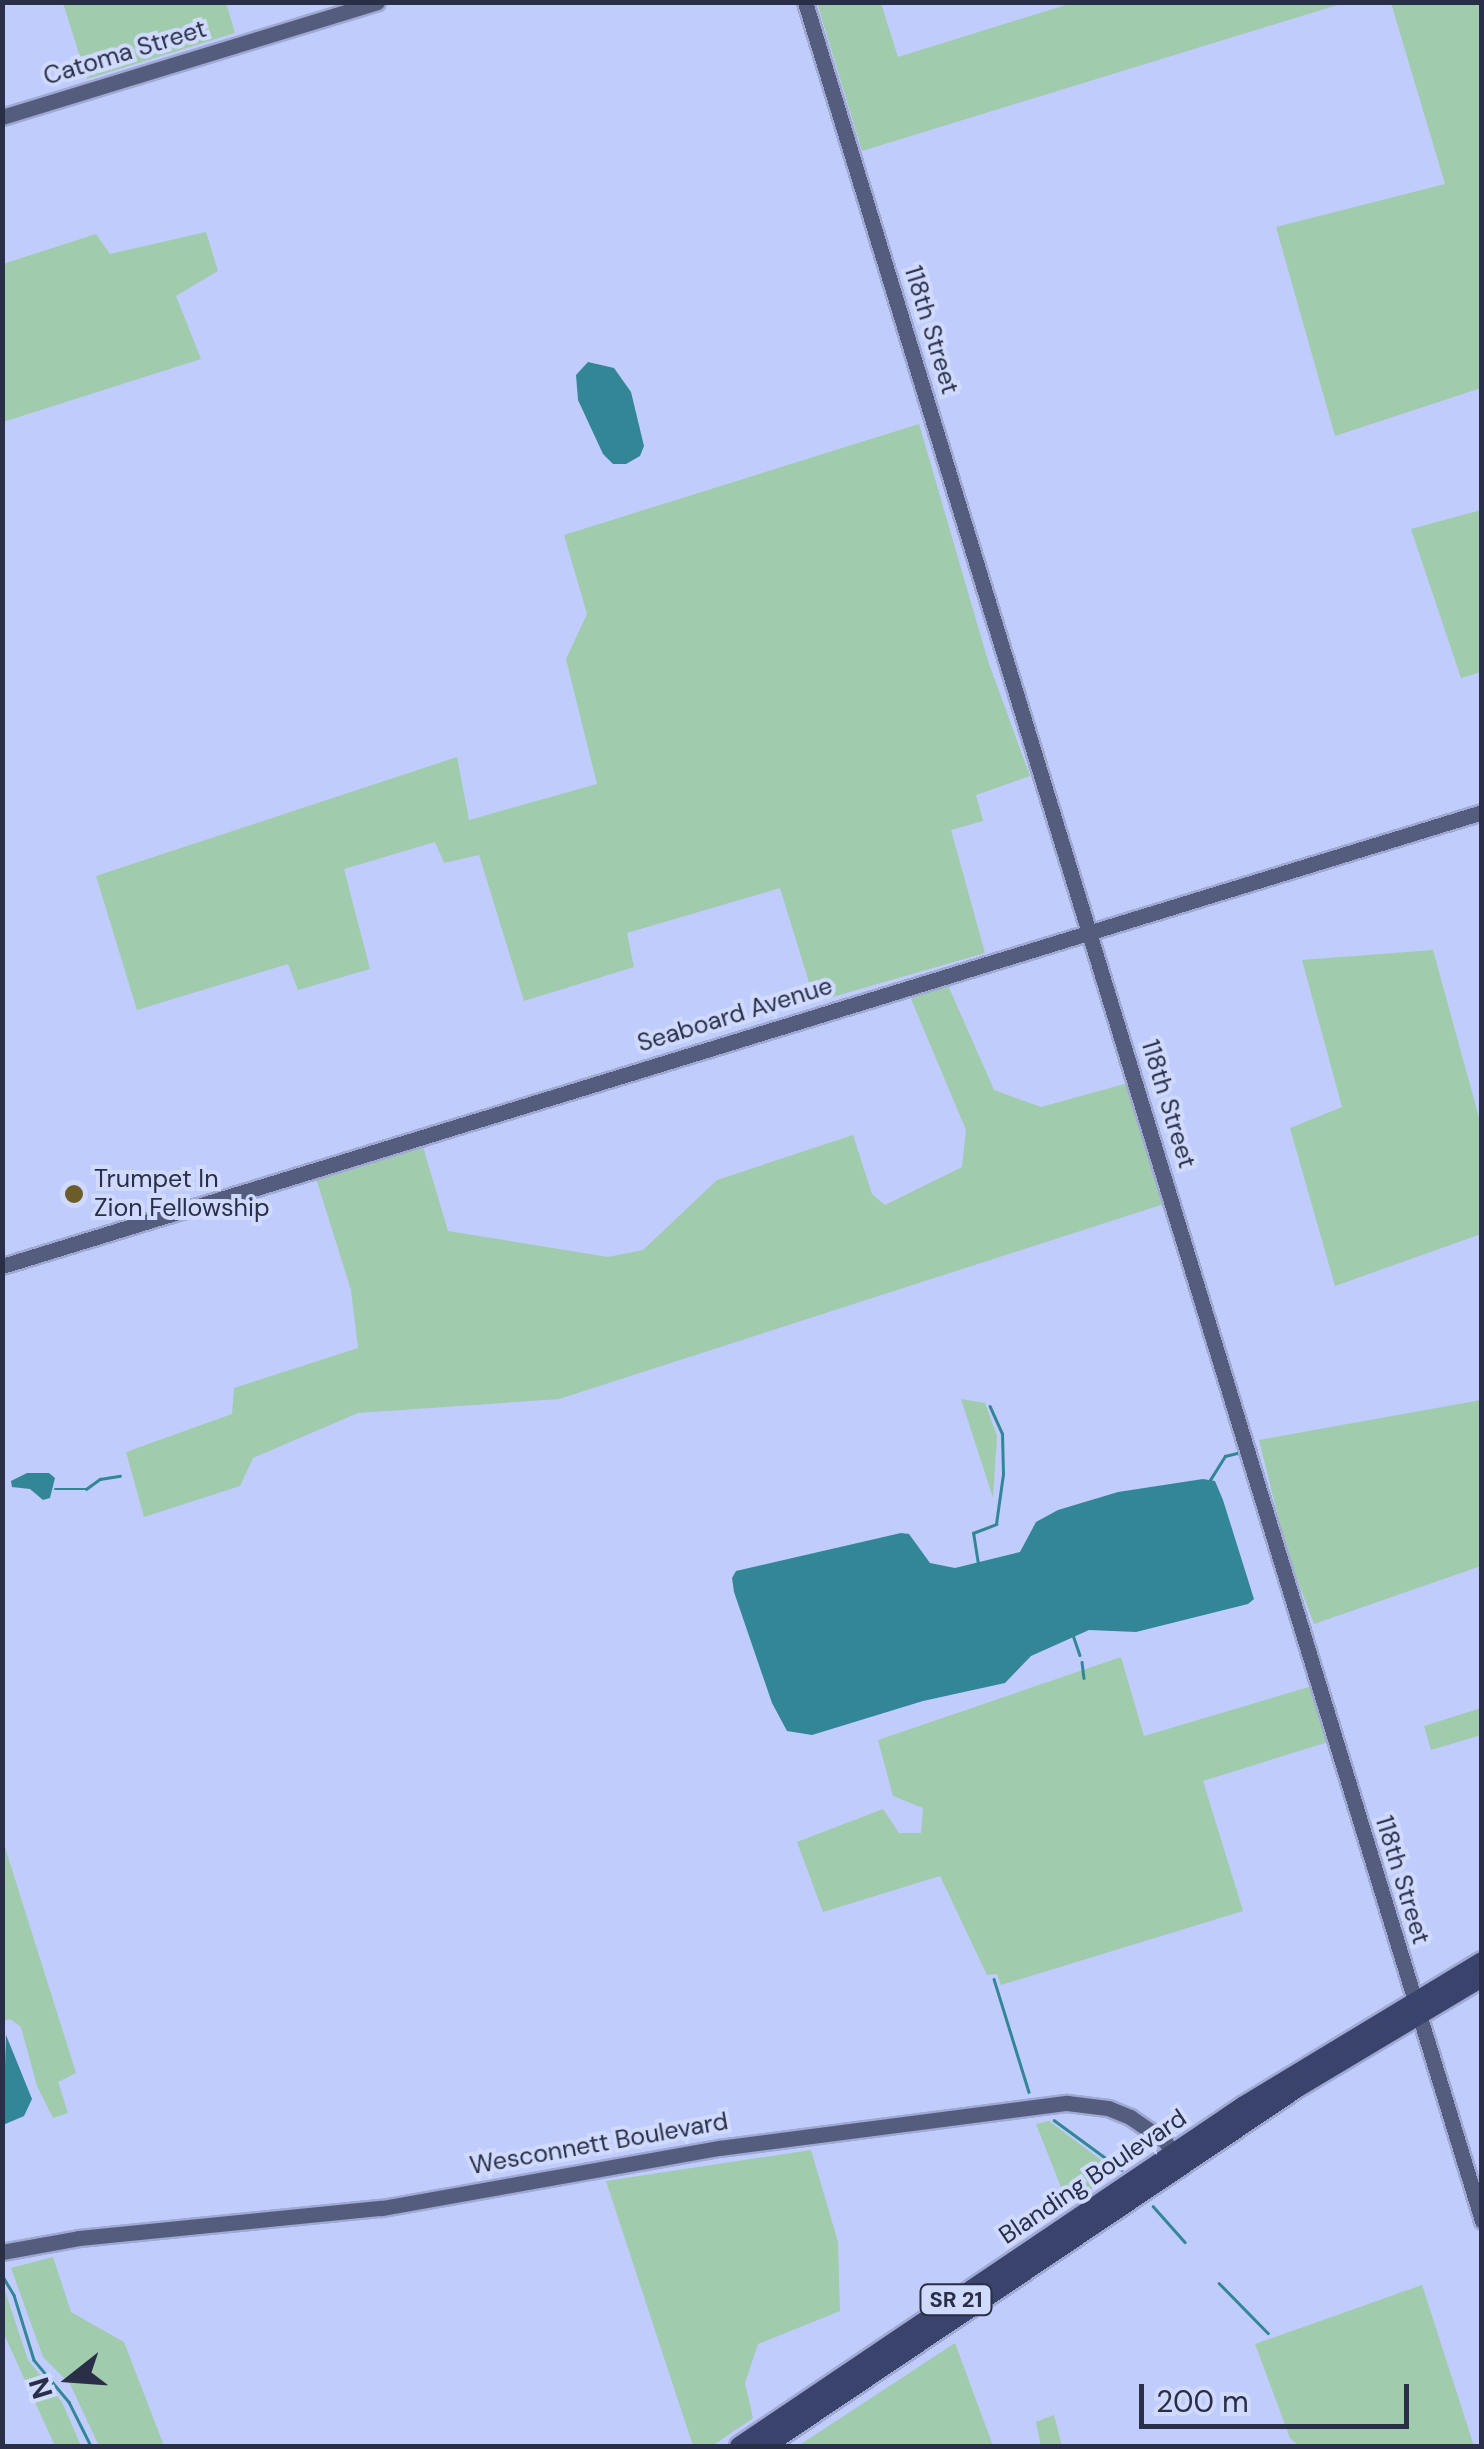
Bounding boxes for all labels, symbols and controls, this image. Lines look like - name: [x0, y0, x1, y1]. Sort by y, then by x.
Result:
- street label: Catoma Street: [40, 14, 210, 92]
- street label: 118th Street: [897, 262, 965, 398]
- street label: Seaboard Avenue: [634, 971, 836, 1059]
- street label: 118th Street: [1134, 1036, 1202, 1172]
- place label: Trumpet In Zion Fellowship: [94, 1165, 270, 1224]
- marker: Trumpet In Zion Fellowship: [63, 1183, 85, 1205]
- street label: 118th Street: [1368, 1812, 1436, 1948]
- street label: Blanding Boulevard: [994, 2103, 1192, 2251]
- street label: Wesconnett Boulevard: [468, 2107, 730, 2181]
- road number: SR 21: [918, 2283, 994, 2317]
- north arrow: [20, 2329, 120, 2429]
- scale bar: [1144, 2364, 1414, 2426]
- text: N: [20, 2373, 62, 2403]
- text: 200 m: [1156, 2382, 1249, 2421]

